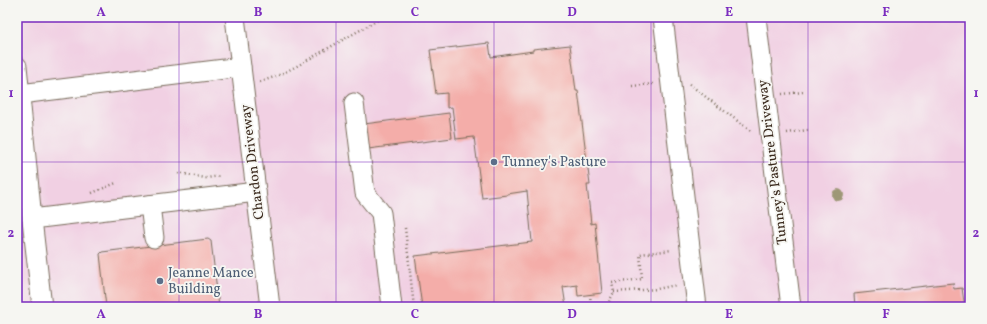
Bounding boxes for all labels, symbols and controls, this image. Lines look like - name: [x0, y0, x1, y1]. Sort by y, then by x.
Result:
- text: A: [96, 4, 106, 22]
- text: B: [254, 4, 263, 22]
- text: C: [411, 4, 419, 22]
- text: D: [567, 4, 577, 22]
- text: E: [725, 4, 733, 22]
- text: F: [882, 4, 890, 22]
- street label: Tunney's Pasture Driveway: [753, 78, 793, 246]
- text: 1: [8, 85, 14, 103]
- text: 1: [973, 85, 979, 103]
- street label: Chardon Driveway: [236, 103, 269, 221]
- place label: Tunney's Pasture: [502, 153, 607, 172]
- marker: Tunney's Pasture: [489, 157, 499, 167]
- text: 2: [8, 225, 15, 243]
- text: 2: [973, 225, 980, 243]
- place label: Jeanne Mance Building: [168, 264, 254, 299]
- marker: Jeanne Mance Building: [155, 276, 165, 286]
- text: A: [96, 306, 106, 324]
- text: B: [254, 306, 263, 324]
- text: C: [411, 306, 419, 324]
- text: D: [567, 306, 577, 324]
- text: E: [725, 306, 733, 324]
- text: F: [882, 306, 890, 324]

